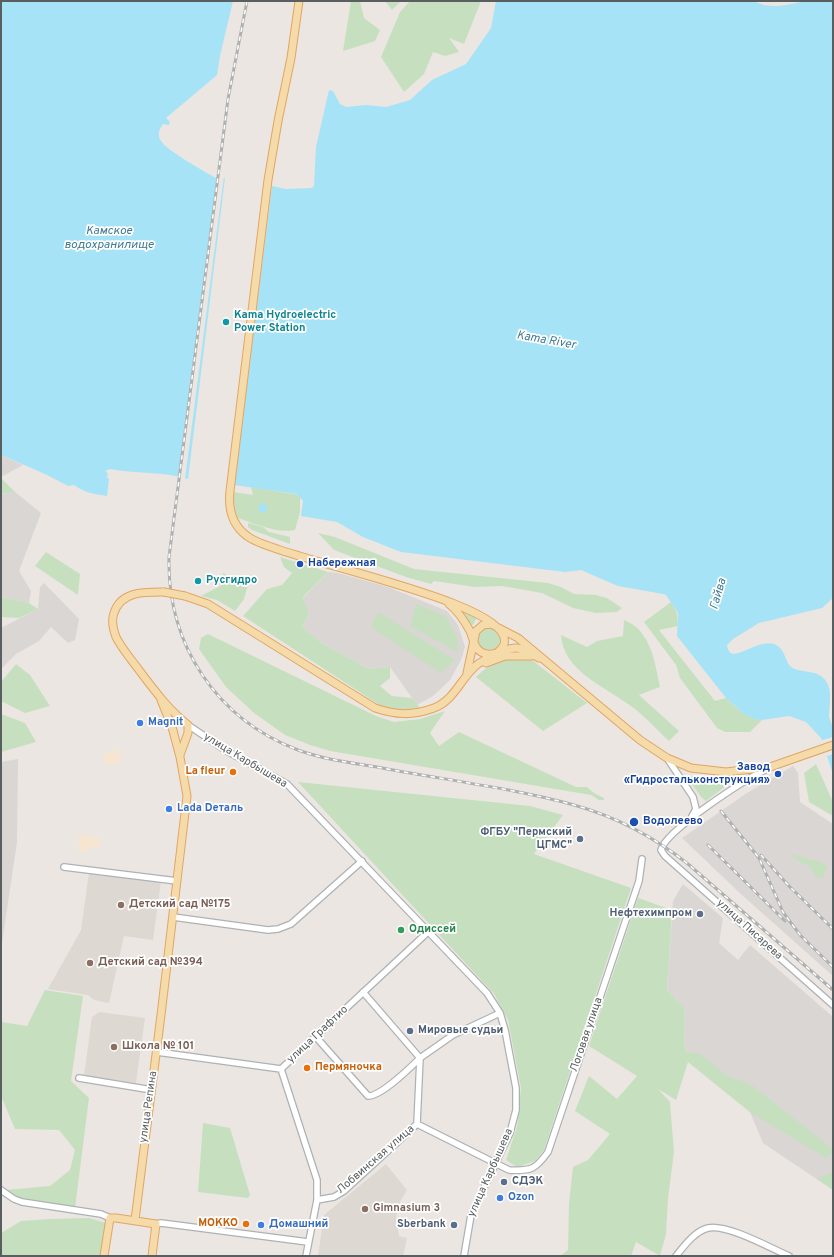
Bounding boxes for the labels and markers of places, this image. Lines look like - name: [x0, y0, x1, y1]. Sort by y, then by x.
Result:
- place label: Kama Hydroelectric Power Station: [234, 309, 336, 335]
- marker: Kama Hydroelectric Power Station: [221, 317, 231, 327]
- place label: Набережная: [308, 557, 376, 571]
- marker: Набережная: [295, 559, 305, 569]
- place label: Русгидро: [206, 574, 257, 588]
- marker: Русгидро: [193, 576, 203, 586]
- place label: Magnit: [148, 716, 183, 730]
- marker: Magnit: [135, 718, 145, 728]
- place label: Завод «Гидростальконструкция»: [624, 761, 770, 787]
- place label: La fleur: [185, 765, 225, 779]
- marker: La fleur: [228, 767, 238, 777]
- marker: Завод «Гидростальконструкция»: [773, 769, 783, 779]
- place label: Lada Dеталь: [177, 802, 243, 816]
- marker: Lada Dеталь: [164, 804, 174, 814]
- place label: Водолеево: [643, 815, 703, 829]
- marker: Водолеево: [628, 816, 640, 828]
- place label: ФГБУ "Пермский ЦГМС": [481, 826, 572, 852]
- marker: ФГБУ "Пермский ЦГМС": [575, 834, 585, 844]
- place label: Детский сад №175: [129, 898, 231, 912]
- marker: Детский сад №175: [116, 900, 126, 910]
- place label: Нефтехимпром: [610, 907, 692, 921]
- marker: Нефтехимпром: [695, 909, 705, 919]
- place label: Одиссей: [409, 923, 456, 937]
- marker: Одиссей: [396, 925, 406, 935]
- place label: Детский сад №394: [98, 956, 203, 970]
- marker: Детский сад №394: [85, 958, 95, 968]
- place label: Мировые судьи: [418, 1024, 503, 1038]
- marker: Мировые судьи: [405, 1026, 415, 1036]
- place label: Школа № 101: [122, 1040, 194, 1054]
- marker: Школа № 101: [109, 1042, 119, 1052]
- place label: Пермяночка: [315, 1061, 382, 1075]
- marker: Пермяночка: [302, 1063, 312, 1073]
- place label: СДЭК: [512, 1175, 543, 1189]
- marker: СДЭК: [499, 1177, 509, 1187]
- place label: Ozon: [508, 1191, 534, 1205]
- marker: Ozon: [495, 1193, 505, 1203]
- place label: Gimnasium 3: [373, 1202, 440, 1216]
- marker: Gimnasium 3: [360, 1204, 370, 1214]
- place label: MOKKO: [198, 1217, 238, 1231]
- place label: Домашний: [269, 1218, 328, 1232]
- place label: Sberbank: [397, 1218, 446, 1232]
- marker: MOKKO: [241, 1219, 251, 1229]
- marker: Домашний: [256, 1220, 266, 1230]
- marker: Sberbank: [449, 1220, 459, 1230]

